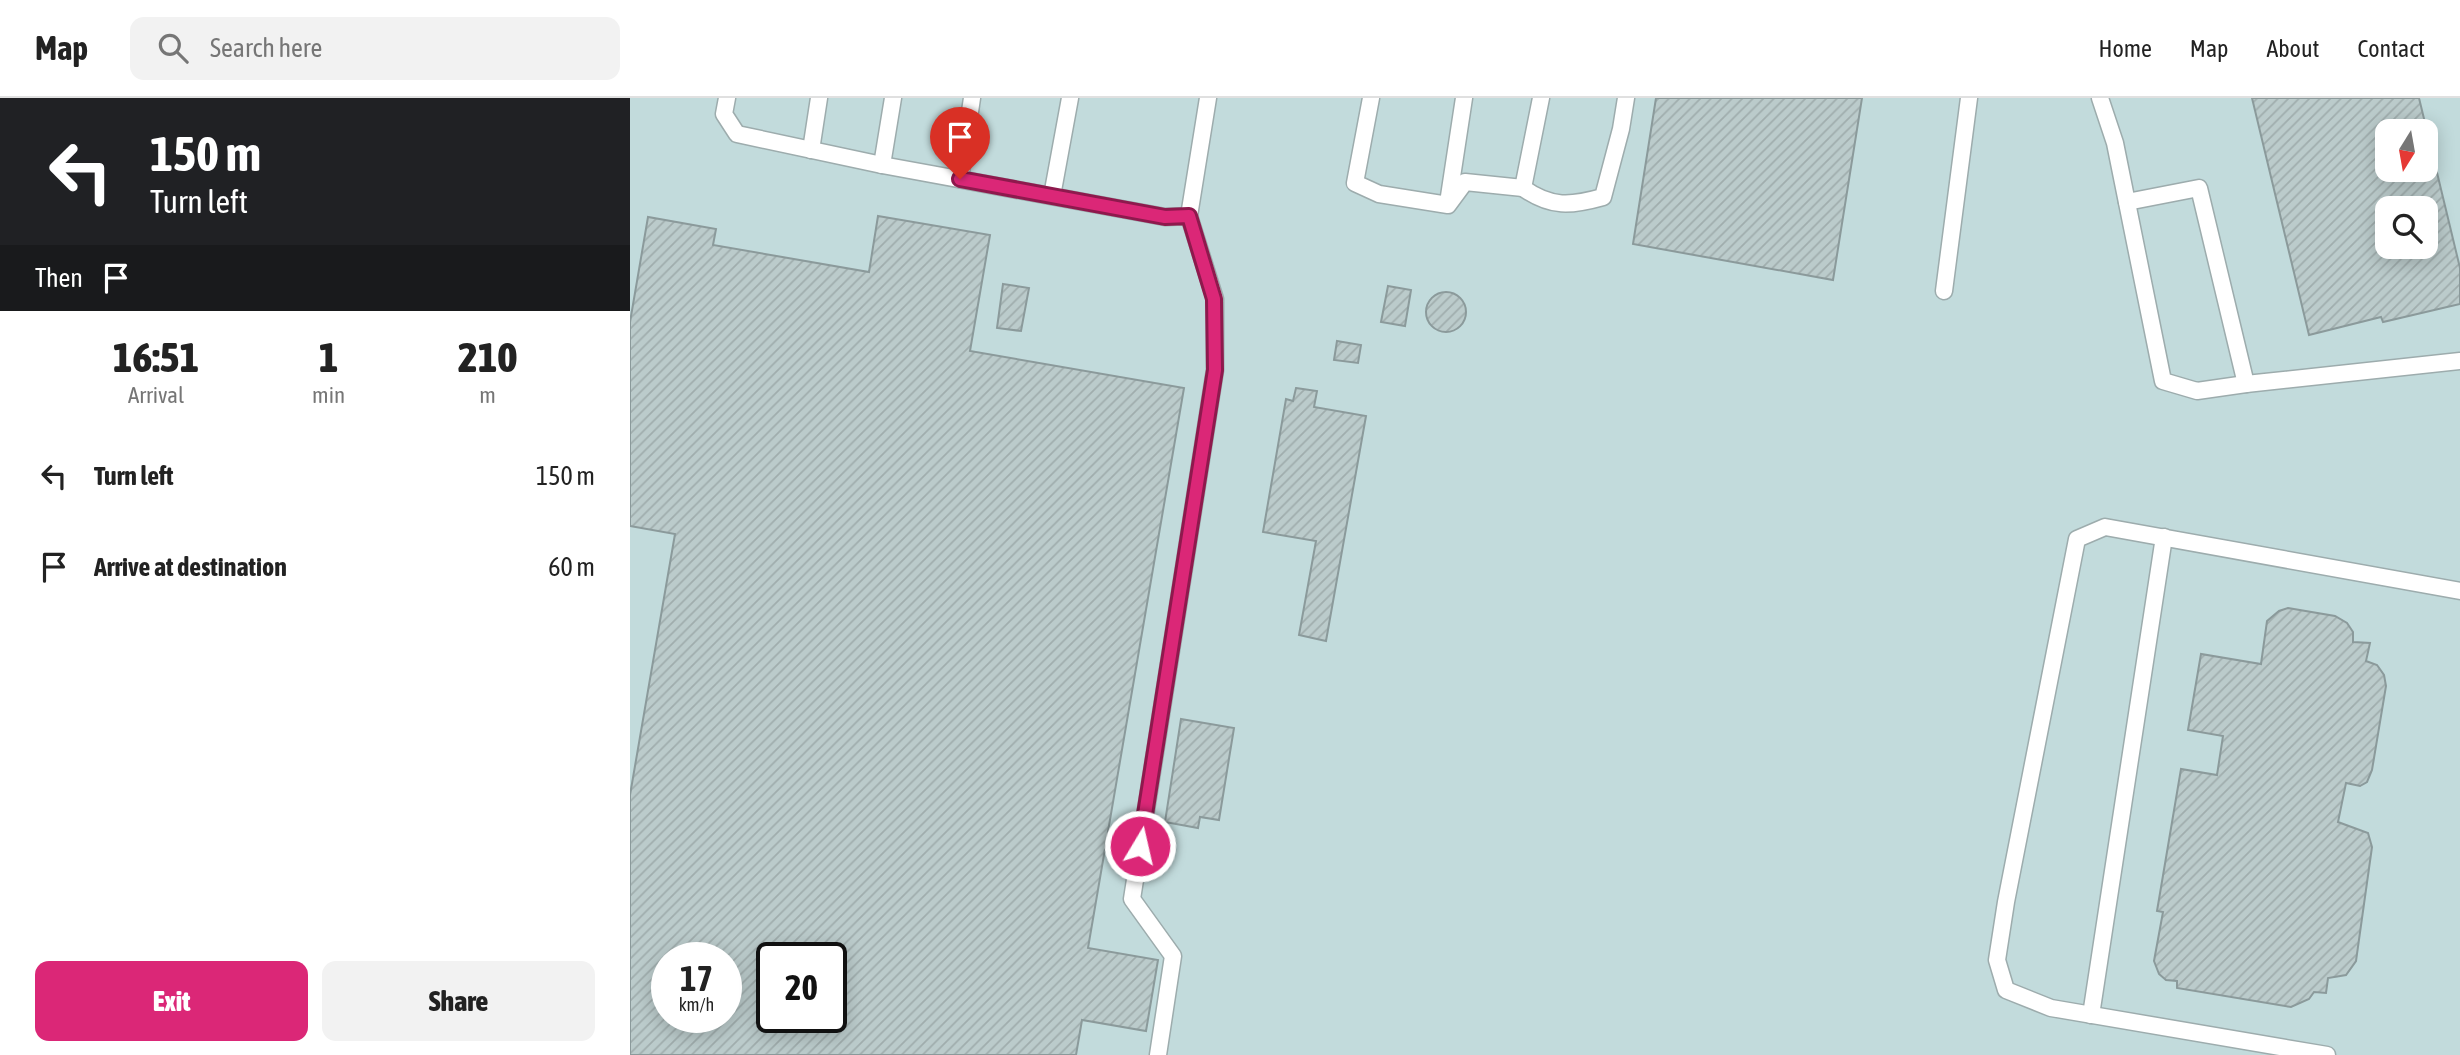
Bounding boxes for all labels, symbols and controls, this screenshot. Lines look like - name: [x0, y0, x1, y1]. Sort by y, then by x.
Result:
- search box: [130, 17, 620, 80]
- text: Map: [35, 29, 88, 67]
- icon: search: [154, 29, 192, 67]
- text: Search here: [210, 33, 322, 63]
- text: Home: [2098, 35, 2152, 62]
- text: Map: [2190, 35, 2228, 62]
- text: About: [2266, 35, 2319, 62]
- text: Contact: [2357, 35, 2425, 62]
- pin: [930, 107, 990, 179]
- icon: arrive: [941, 118, 979, 156]
- north arrow: [2375, 119, 2438, 182]
- map controls: [2375, 119, 2438, 259]
- text: 150 m: [150, 125, 261, 181]
- icon: left: [35, 126, 126, 217]
- text: Turn left: [150, 183, 248, 220]
- button: search: [2375, 196, 2438, 259]
- icon: arrive: [97, 259, 135, 297]
- text: Then: [35, 263, 83, 293]
- text: 16:51: [113, 333, 199, 381]
- text: 1: [319, 333, 338, 381]
- text: 210: [458, 333, 517, 381]
- text: Arrival: [128, 382, 184, 408]
- text: min: [312, 382, 345, 408]
- text: m: [479, 382, 496, 408]
- icon: left: [35, 457, 73, 495]
- text: Turn left: [94, 461, 174, 491]
- text: 150 m: [536, 461, 595, 491]
- icon: arrive: [35, 548, 73, 586]
- text: Arrive at destination: [94, 552, 287, 582]
- text: 60 m: [548, 552, 595, 582]
- position arrow: [1103, 809, 1177, 883]
- speed limit sign: 20: [756, 942, 847, 1033]
- text: 17: [680, 958, 713, 998]
- button: Exit: [35, 961, 308, 1041]
- button: Share: [322, 961, 595, 1041]
- text: km/h: [679, 994, 714, 1015]

